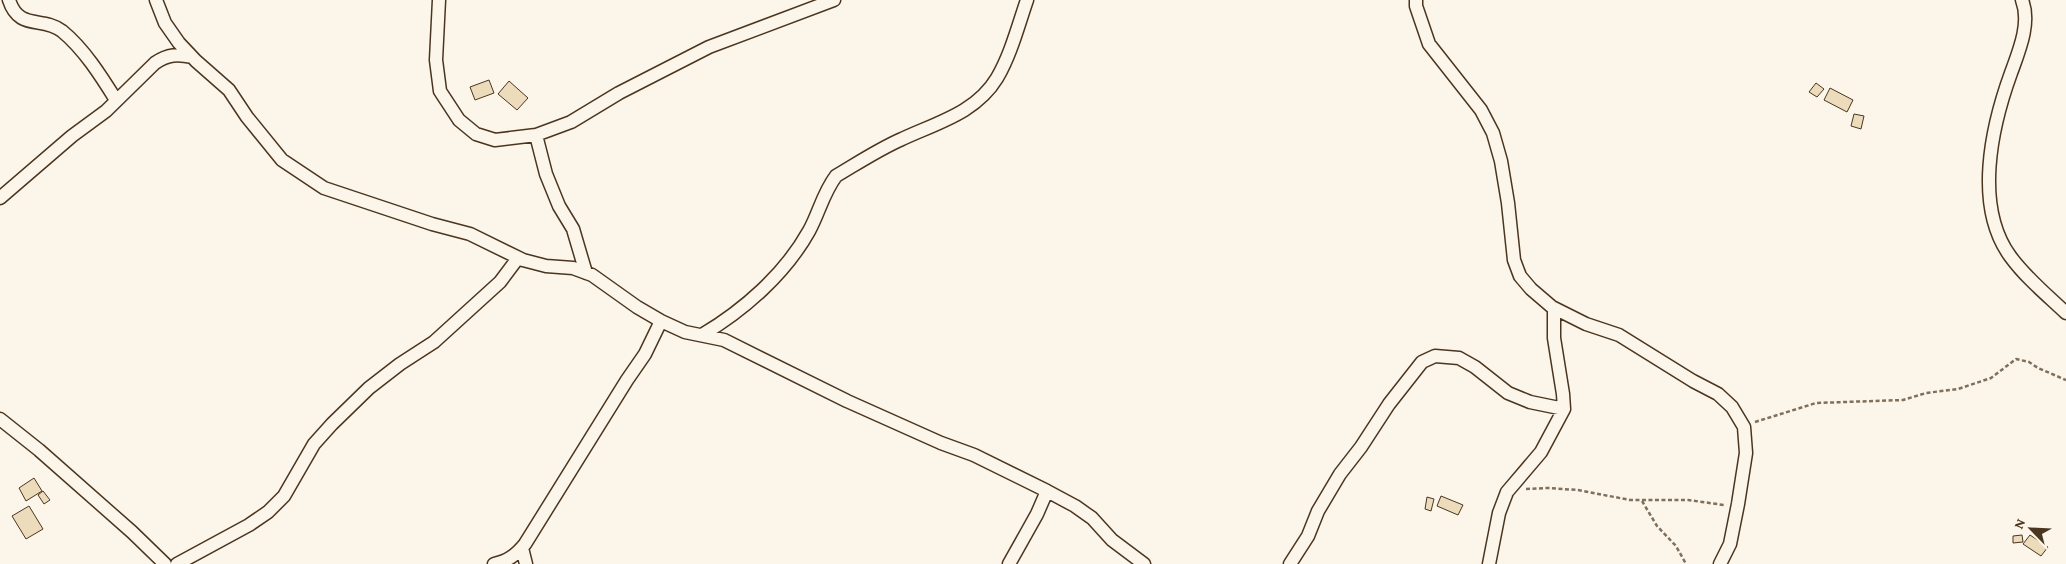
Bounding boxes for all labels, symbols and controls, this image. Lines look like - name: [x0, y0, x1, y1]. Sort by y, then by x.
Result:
- north arrow: [2006, 504, 2056, 554]
- text: N: [2010, 516, 2029, 531]

